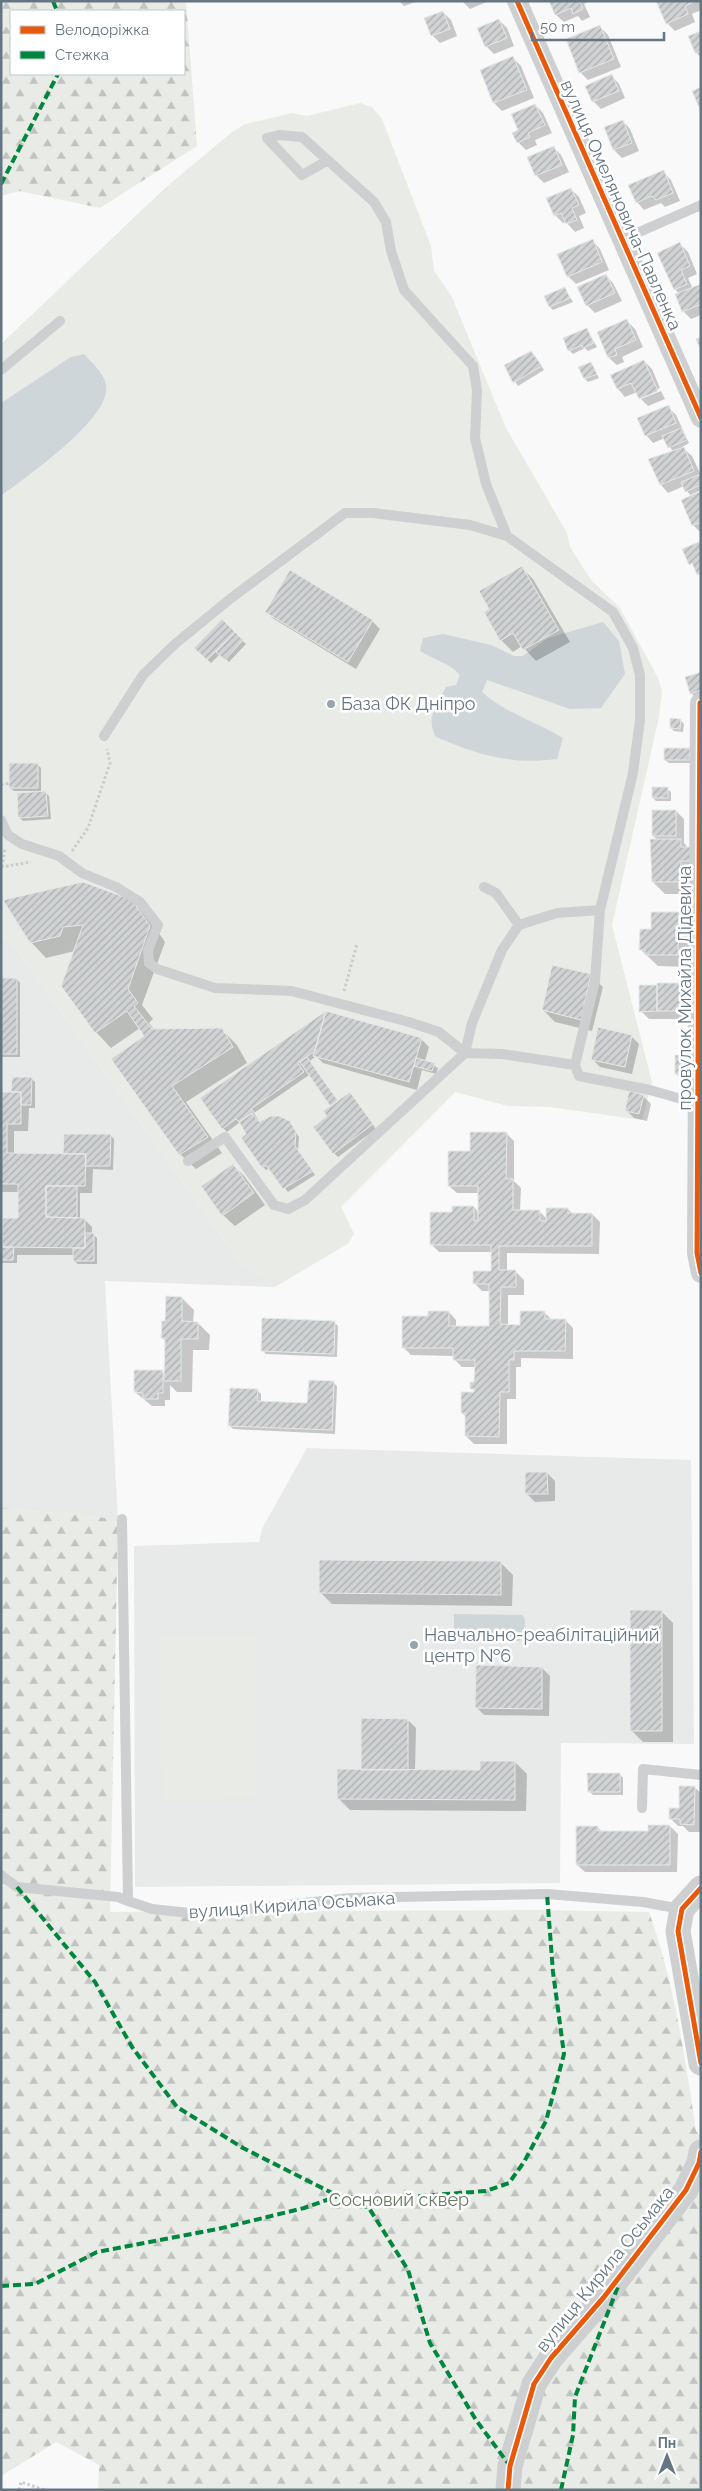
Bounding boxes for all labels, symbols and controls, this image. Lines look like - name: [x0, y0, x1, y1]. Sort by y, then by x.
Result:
- legend: [10, 10, 185, 75]
- scale bar: [532, 10, 664, 42]
- text: 50 m: [540, 18, 575, 36]
- text: Велодоріжка: [55, 21, 149, 39]
- text: Стежка: [55, 46, 109, 64]
- street label: вулиця Омеляновича-Павленка: [557, 76, 686, 333]
- place label: База ФК Дніпро: [341, 693, 476, 714]
- marker: База ФК Дніпро: [325, 698, 337, 710]
- street label: провулок Михайла Дідевича: [674, 866, 695, 1110]
- place label: Навчально-реабілітаційний центр №6: [424, 1624, 659, 1666]
- marker: Навчально-реабілітаційний центр №6: [408, 1639, 420, 1651]
- street label: вулиця Кирила Осьмака: [188, 1887, 396, 1922]
- street label: вулиця Кирила Осьмака: [531, 2182, 678, 2356]
- park label: Сосновий сквер: [329, 2189, 469, 2210]
- north arrow: [642, 2431, 692, 2481]
- text: Пн: [658, 2435, 676, 2451]

